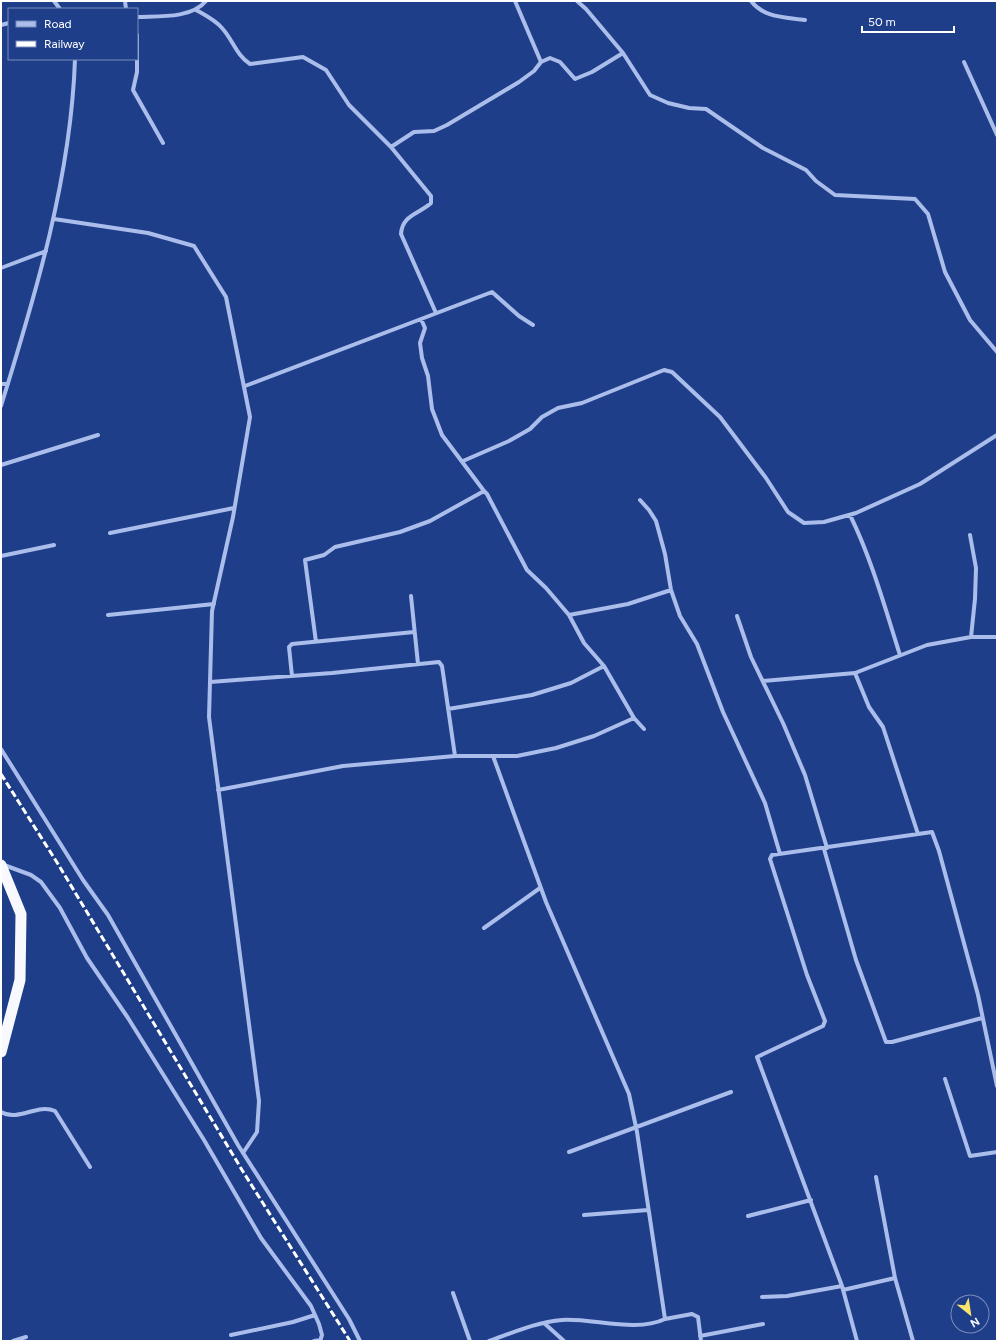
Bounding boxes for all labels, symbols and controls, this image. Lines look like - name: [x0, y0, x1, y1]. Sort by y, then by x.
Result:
- legend: [8, 8, 138, 60]
- scale bar: [862, 8, 954, 34]
- text: 50 m: [868, 15, 896, 29]
- text: Road: [44, 17, 72, 31]
- text: Railway: [44, 37, 85, 51]
- north arrow: [950, 1294, 990, 1334]
- text: N: [968, 1314, 982, 1330]

